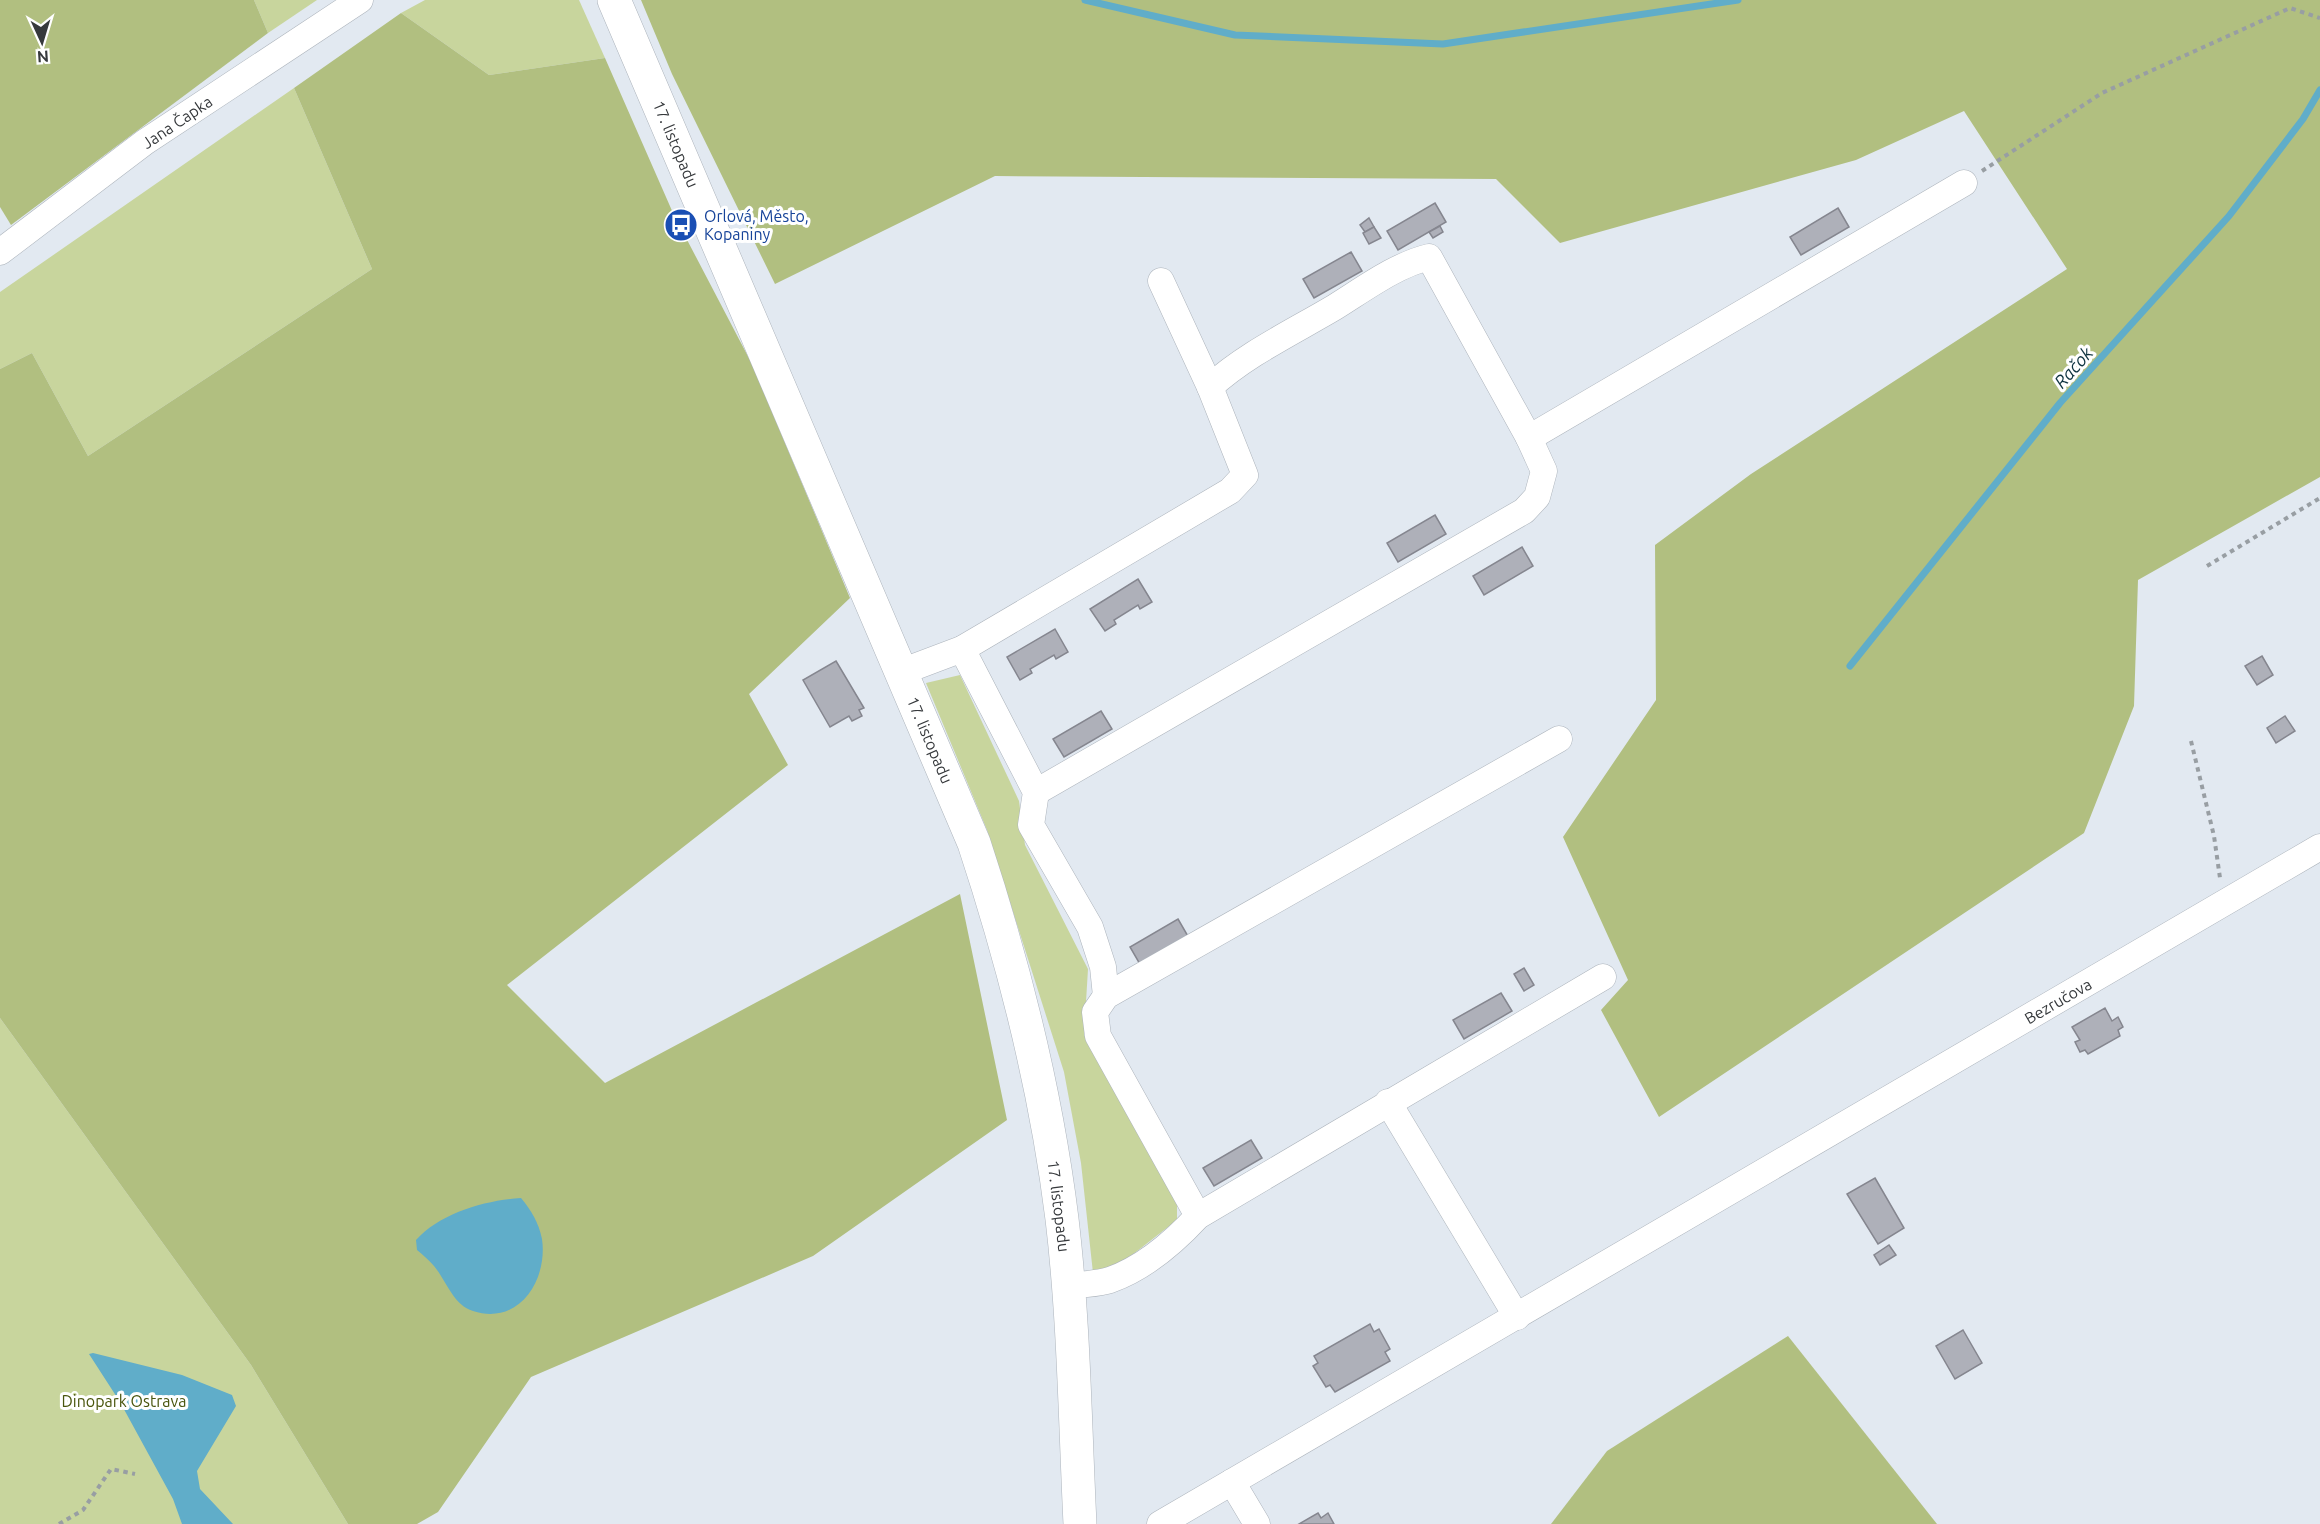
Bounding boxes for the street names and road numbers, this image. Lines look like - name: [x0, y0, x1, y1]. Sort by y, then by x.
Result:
- street label: Jana Čapka: [138, 91, 216, 152]
- street label: 17. listopadu: [650, 98, 702, 190]
- street label: 17. listopadu: [904, 694, 956, 786]
- street label: Bezručova: [2021, 975, 2095, 1027]
- street label: 17. listopadu: [1044, 1159, 1074, 1253]

